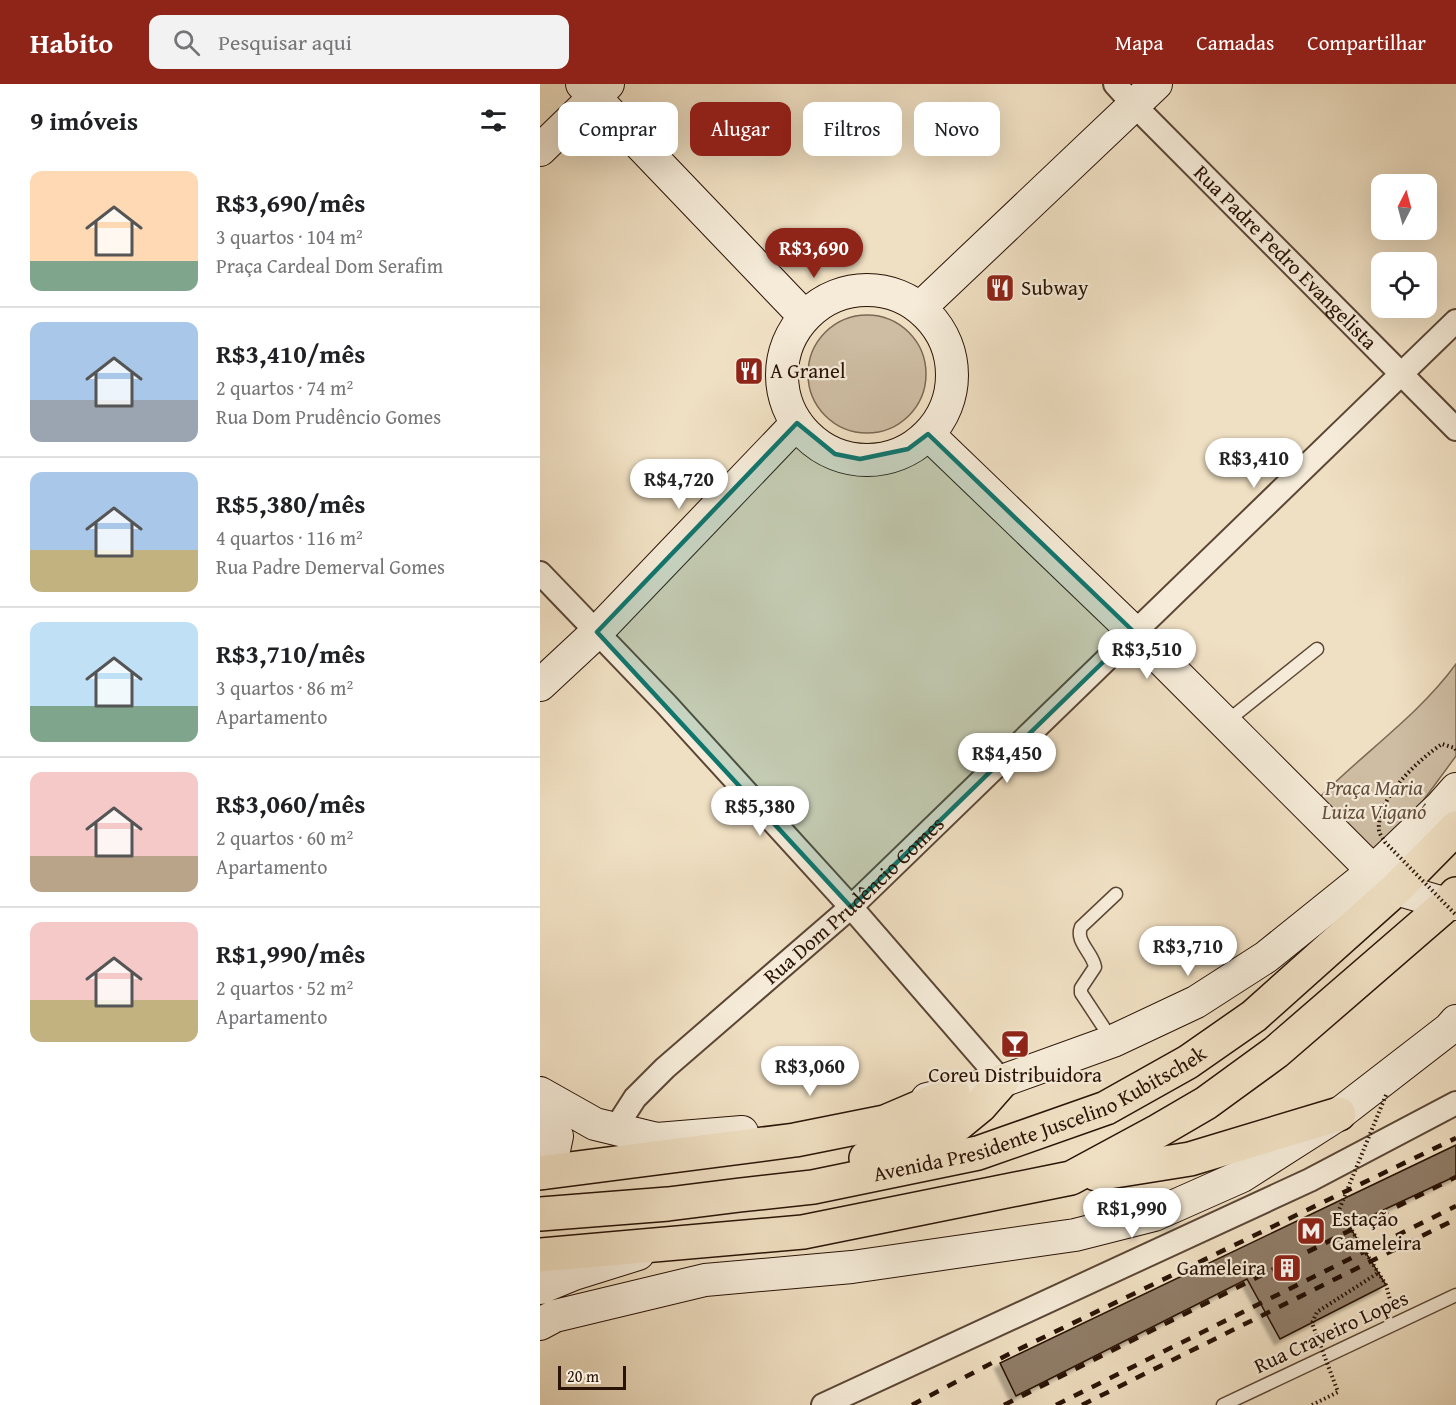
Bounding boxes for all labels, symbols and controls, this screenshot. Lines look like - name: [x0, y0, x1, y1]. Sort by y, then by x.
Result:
- search box: [149, 15, 569, 69]
- text: Habito: [30, 22, 113, 63]
- icon: search: [170, 26, 203, 59]
- text: Pesquisar aqui: [218, 26, 352, 58]
- text: Mapa: [1115, 27, 1163, 58]
- text: Camadas: [1196, 27, 1274, 58]
- text: Compartilhar: [1307, 27, 1426, 58]
- text: 9 imóveis: [30, 101, 138, 140]
- chip: Comprar: [558, 102, 678, 156]
- chip: Alugar: [690, 102, 791, 156]
- chip: Filtros: [803, 102, 902, 156]
- chip: Novo: [914, 102, 1000, 156]
- icon: filters: [477, 104, 510, 137]
- street label: Rua Padre Pedro Evangelista: [1187, 157, 1385, 356]
- north arrow: [1371, 174, 1437, 240]
- map controls: [1371, 174, 1437, 318]
- text: R$3,690/mês: [216, 183, 365, 222]
- icon: home: [78, 195, 150, 267]
- text: 3 quartos · 104 m²: [216, 222, 363, 251]
- pin: R$3,690: [759, 228, 869, 279]
- text: R$3,690: [779, 233, 849, 262]
- text: Praça Cardeal Dom Serafim: [216, 251, 443, 280]
- button: locate: [1371, 252, 1437, 318]
- restaurant icon: Subway: [984, 272, 1016, 304]
- place label: Subway: [1021, 272, 1089, 303]
- text: R$3,410/mês: [216, 334, 365, 373]
- icon: home: [78, 346, 150, 418]
- restaurant icon: A Granel: [733, 355, 765, 387]
- place label: A Granel: [770, 355, 846, 386]
- text: 2 quartos · 74 m²: [216, 373, 353, 402]
- text: Rua Dom Prudêncio Gomes: [216, 402, 441, 431]
- pin: R$3,410: [1199, 438, 1309, 489]
- text: R$3,410: [1219, 443, 1289, 472]
- pin: R$4,720: [624, 459, 734, 510]
- text: R$4,720: [644, 464, 714, 493]
- text: R$5,380/mês: [216, 484, 365, 523]
- icon: home: [78, 496, 150, 568]
- text: 4 quartos · 116 m²: [216, 523, 363, 552]
- text: Rua Padre Demerval Gomes: [216, 552, 445, 581]
- pin: R$3,510: [1092, 629, 1202, 680]
- text: R$3,710/mês: [216, 634, 365, 673]
- text: R$3,510: [1112, 634, 1182, 663]
- icon: home: [78, 646, 150, 718]
- text: 3 quartos · 86 m²: [216, 673, 353, 702]
- text: Apartamento: [216, 702, 327, 731]
- pin: R$4,450: [952, 733, 1062, 784]
- text: R$4,450: [972, 738, 1042, 767]
- park label: Praça Maria Luiza Viganó: [1321, 772, 1426, 827]
- text: R$3,060/mês: [216, 784, 365, 823]
- pin: R$5,380: [705, 786, 815, 837]
- text: R$5,380: [725, 791, 795, 820]
- icon: home: [78, 796, 150, 868]
- street label: Rua Dom Prudêncio Gomes: [756, 809, 951, 991]
- text: 2 quartos · 60 m²: [216, 823, 353, 852]
- text: Apartamento: [216, 852, 327, 881]
- pin: R$3,710: [1133, 926, 1243, 977]
- text: R$3,710: [1153, 931, 1223, 960]
- text: R$1,990/mês: [216, 934, 365, 973]
- icon: home: [78, 946, 150, 1018]
- text: 2 quartos · 52 m²: [216, 973, 353, 1002]
- text: Apartamento: [216, 1002, 327, 1031]
- bar icon: Coreu Distribuidora: [999, 1028, 1031, 1060]
- street label: Avenida Presidente Juscelino Kubitschek: [870, 1038, 1213, 1189]
- pin: R$3,060: [755, 1046, 865, 1097]
- text: R$3,060: [775, 1051, 845, 1080]
- place label: Coreu Distribuidora: [928, 1059, 1102, 1090]
- pin: R$1,990: [1077, 1188, 1187, 1239]
- text: R$1,990: [1097, 1193, 1167, 1222]
- place label: Estação Gameleira: [1332, 1203, 1421, 1258]
- metro station icon: Estação Gameleira: [1295, 1215, 1327, 1247]
- place label: Gameleira: [1177, 1252, 1266, 1283]
- building icon: Gameleira: [1271, 1252, 1303, 1284]
- street label: Rua Craveiro Lopes: [1248, 1282, 1413, 1381]
- scale bar: [558, 1363, 626, 1390]
- text: 20 m: [567, 1364, 599, 1388]

